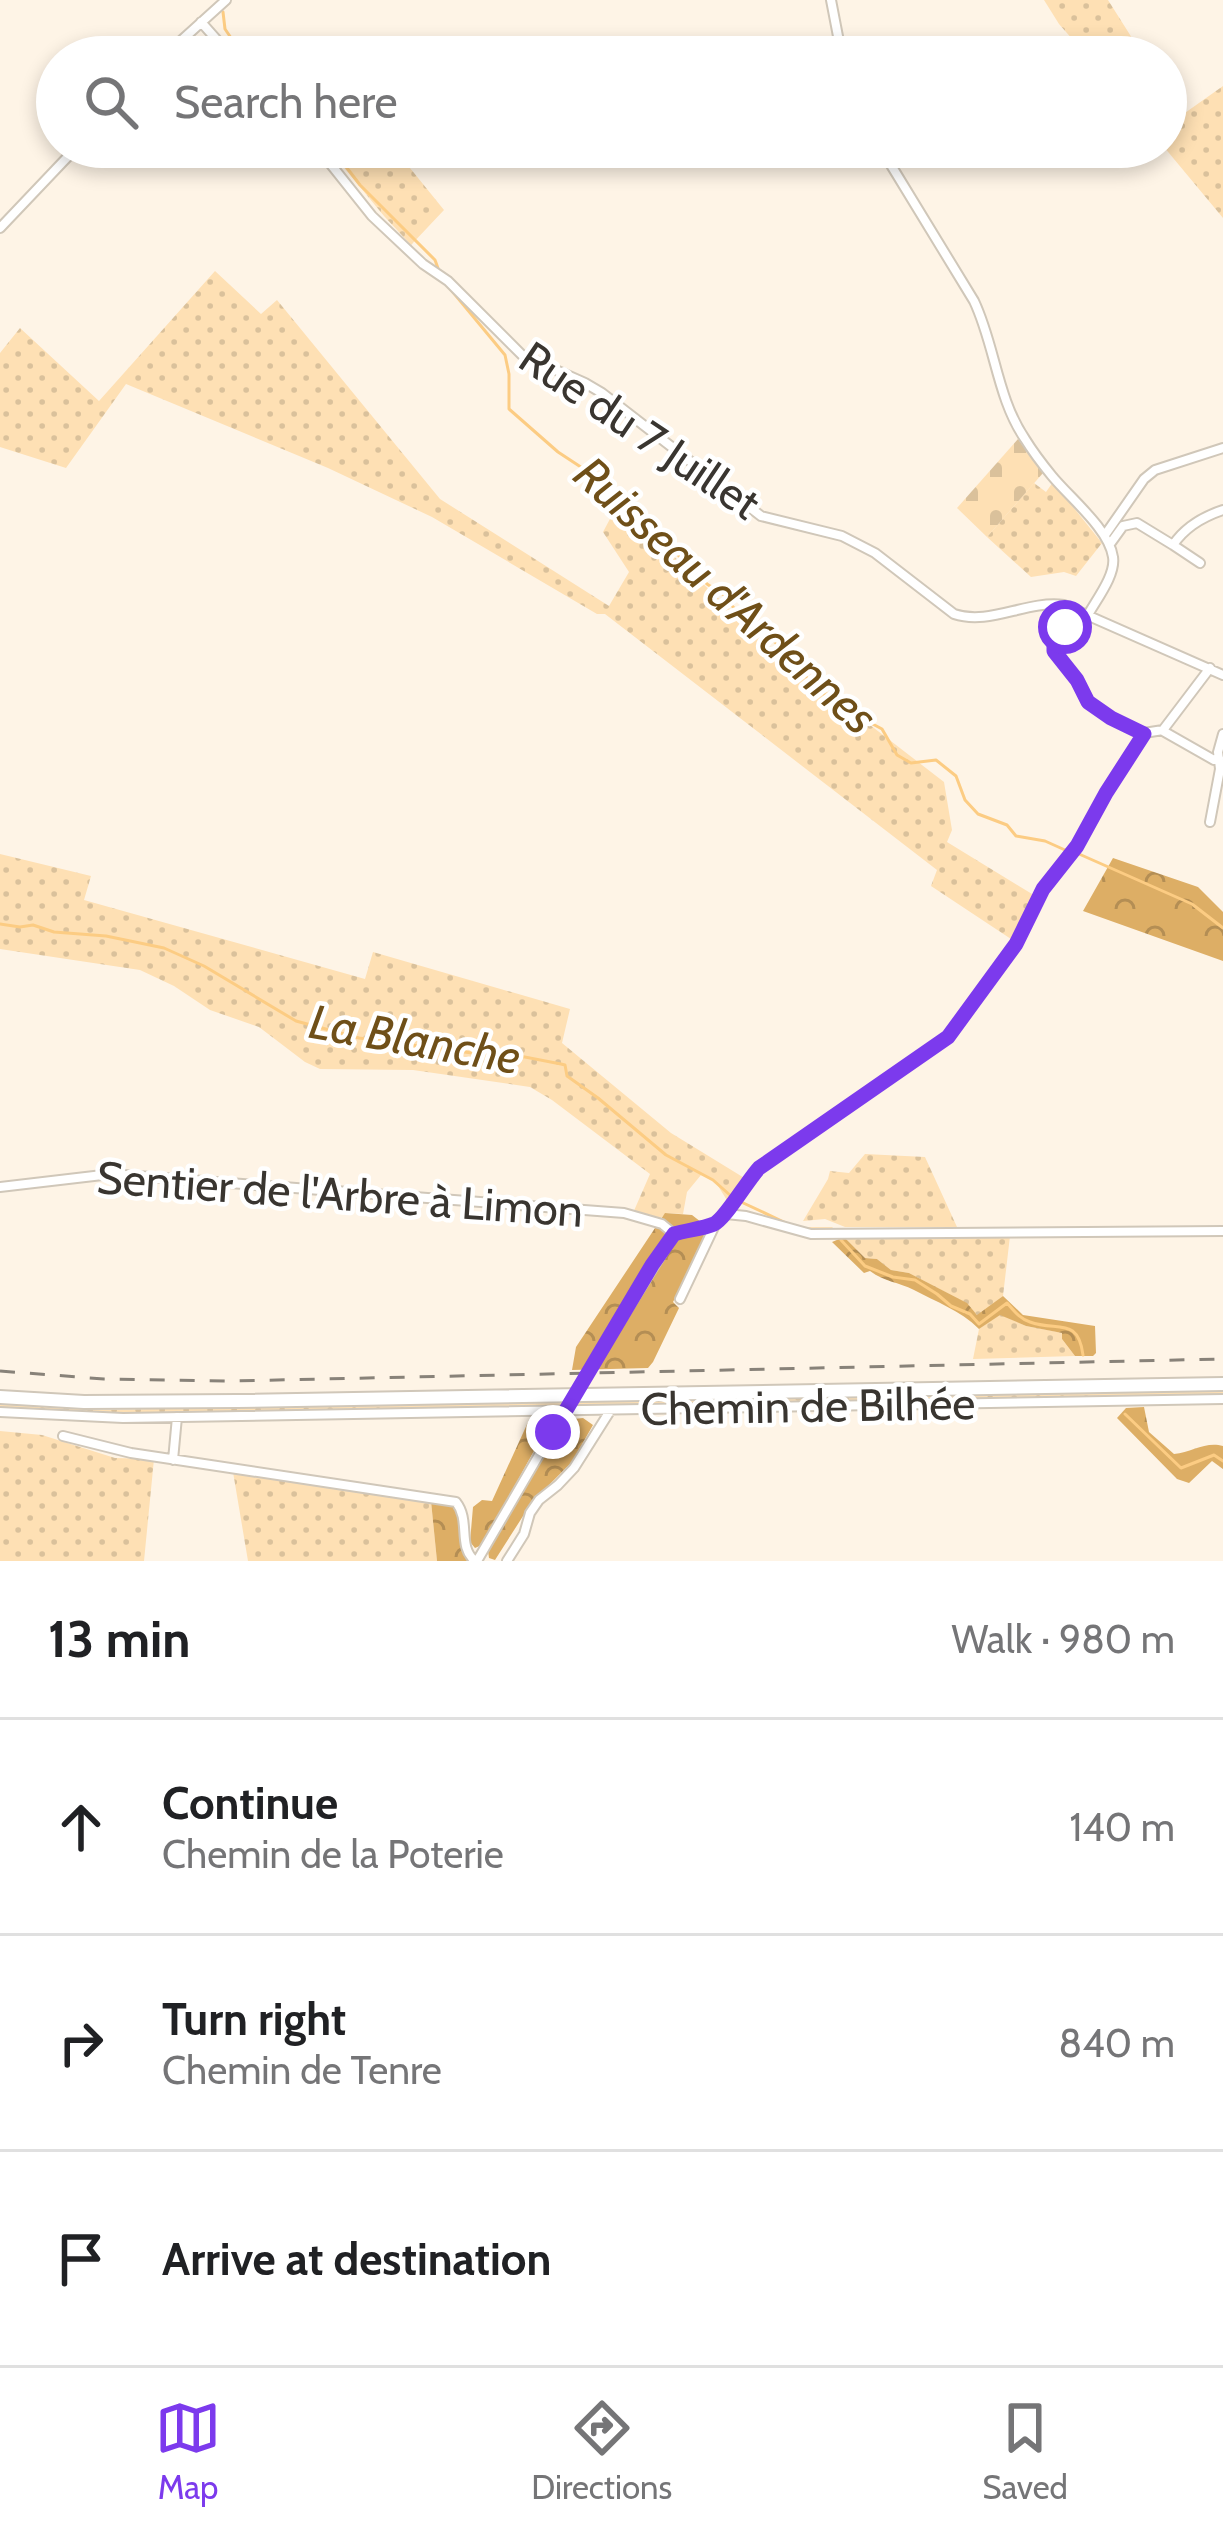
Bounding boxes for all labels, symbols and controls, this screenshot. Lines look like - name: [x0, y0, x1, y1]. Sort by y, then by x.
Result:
- search box: [36, 36, 1187, 168]
- icon: search: [78, 69, 144, 135]
- text: Search here: [174, 75, 398, 129]
- street label: Rue du 7 Juillet: [510, 330, 770, 530]
- water label: Ruisseau d'Ardennes: [563, 444, 889, 746]
- route start: [1038, 600, 1092, 654]
- water label: La Blanche: [305, 992, 525, 1086]
- street label: Sentier de l'Arbre à Limon: [95, 1150, 585, 1238]
- street label: Chemin de Bilhée: [640, 1376, 976, 1436]
- route end: [526, 1405, 580, 1459]
- text: 13 min: [48, 1608, 191, 1670]
- text: Walk · 980 m: [951, 1615, 1175, 1663]
- text: Continue: [162, 1776, 338, 1830]
- icon: ahead: [48, 1794, 114, 1860]
- text: 140 m: [1070, 1803, 1175, 1851]
- text: Chemin de la Poterie: [162, 1830, 504, 1878]
- text: Turn right: [162, 1992, 346, 2046]
- icon: right: [48, 2010, 114, 2076]
- text: 840 m: [1059, 2019, 1175, 2067]
- text: Chemin de Tenre: [162, 2046, 442, 2094]
- icon: arrive: [48, 2226, 114, 2292]
- text: Arrive at destination: [162, 2232, 551, 2286]
- tab: Map: [155, 2395, 221, 2507]
- tab: Directions: [531, 2395, 672, 2507]
- tab: Saved: [982, 2395, 1068, 2507]

